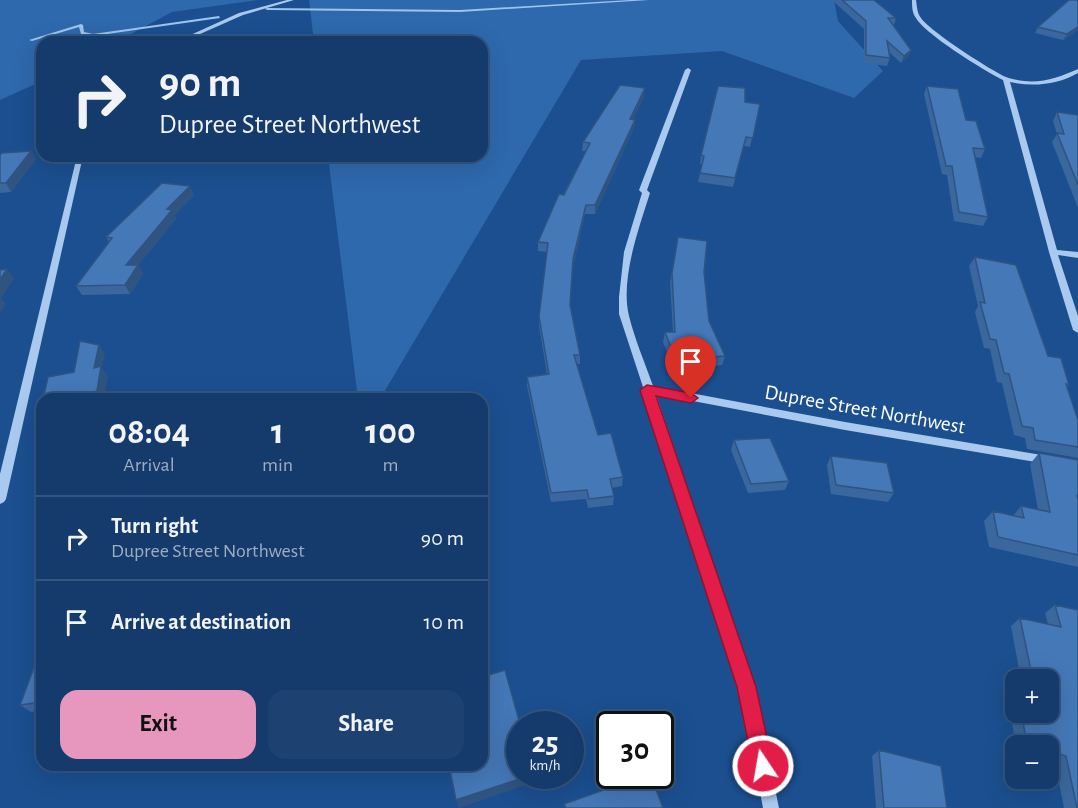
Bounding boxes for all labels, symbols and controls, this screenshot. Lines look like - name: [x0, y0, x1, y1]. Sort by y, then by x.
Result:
- icon: right: [60, 60, 138, 138]
- text: 90 m: [159, 62, 241, 104]
- text: Dupree Street Northwest: [159, 111, 420, 138]
- pin: [665, 336, 716, 398]
- icon: arrive: [674, 345, 707, 378]
- street label: Dupree Street Northwest: [763, 382, 967, 438]
- text: 08:04: [108, 414, 190, 450]
- text: 1: [271, 414, 284, 450]
- text: 100: [365, 414, 416, 450]
- text: Arrival: [123, 455, 175, 475]
- text: min: [262, 455, 293, 475]
- text: m: [383, 455, 399, 475]
- text: Turn right: [111, 515, 198, 537]
- icon: right: [60, 522, 93, 555]
- text: 90 m: [421, 527, 464, 549]
- text: Dupree Street Northwest: [111, 541, 305, 561]
- icon: arrive: [60, 606, 93, 639]
- text: Arrive at destination: [111, 611, 291, 633]
- text: 10 m: [424, 611, 464, 633]
- map controls: [1005, 669, 1059, 789]
- button: +: [1005, 669, 1059, 723]
- button: Exit: [60, 690, 256, 759]
- button: Share: [268, 690, 464, 759]
- speed limit sign: 30: [596, 711, 674, 789]
- text: 25: [531, 728, 559, 758]
- position arrow: [731, 734, 795, 798]
- button: −: [1005, 735, 1059, 789]
- text: km/h: [530, 758, 560, 773]

